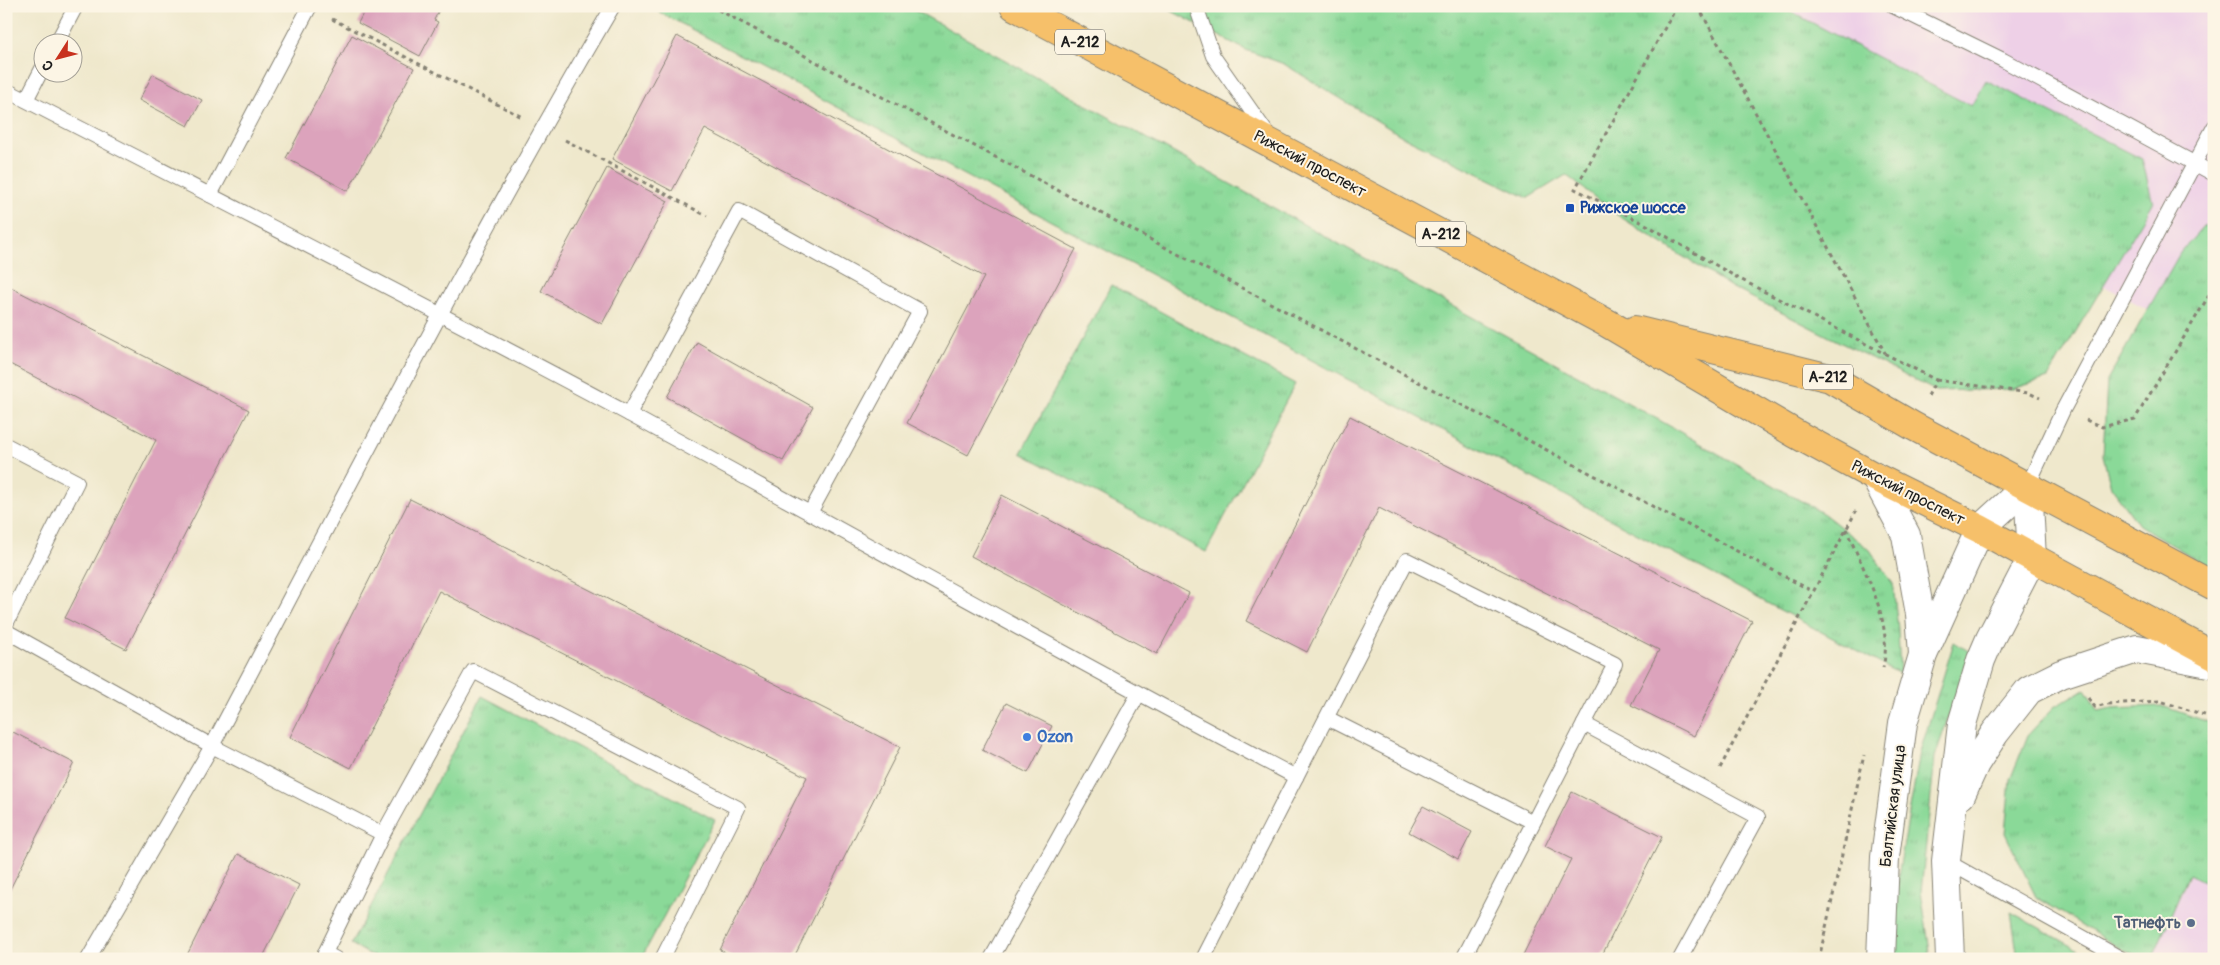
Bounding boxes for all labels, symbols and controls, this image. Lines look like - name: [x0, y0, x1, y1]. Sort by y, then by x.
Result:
- road number: А-212: [1055, 30, 1105, 54]
- north arrow: [32, 32, 82, 82]
- text: С: [38, 57, 57, 74]
- street label: Рижский проспект: [1250, 126, 1370, 202]
- place label: Рижское шоссе: [1580, 198, 1687, 218]
- marker: Рижское шоссе: [1564, 202, 1576, 214]
- road number: А-212: [1416, 222, 1466, 246]
- road number: А-212: [1803, 364, 1853, 390]
- street label: Рижский проспект: [1848, 456, 1968, 530]
- place label: Ozon: [1037, 727, 1073, 747]
- marker: Ozon: [1021, 731, 1033, 743]
- street label: Балтийская улица: [1876, 744, 1910, 868]
- place label: Татнефть: [2113, 913, 2181, 933]
- marker: Татнефть: [2185, 917, 2197, 929]

